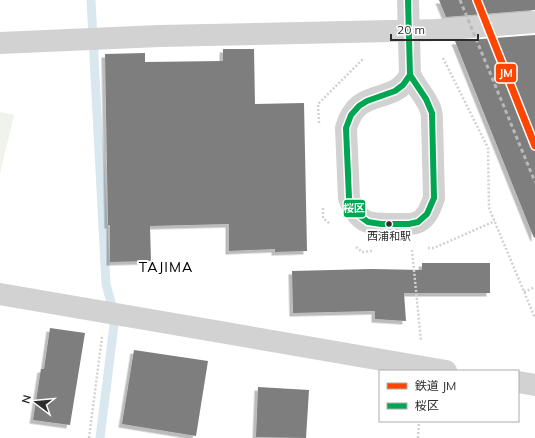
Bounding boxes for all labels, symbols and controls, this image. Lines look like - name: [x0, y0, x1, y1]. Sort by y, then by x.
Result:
- scale bar: [391, 16, 478, 42]
- text: 20 m: [397, 22, 425, 37]
- line badge: JM: [495, 63, 517, 83]
- text: JM: [499, 66, 513, 80]
- line badge: 桜区: [343, 199, 366, 218]
- text: 桜区: [343, 201, 365, 215]
- marker: 西浦和駅: [384, 219, 394, 229]
- place label: 西浦和駅: [367, 229, 411, 243]
- district label: TAJIMA: [139, 258, 193, 276]
- legend: [379, 370, 519, 422]
- text: 鉄道 JM: [415, 378, 456, 393]
- north arrow: [16, 382, 56, 422]
- text: N: [19, 393, 34, 405]
- text: 桜区: [415, 398, 439, 413]

